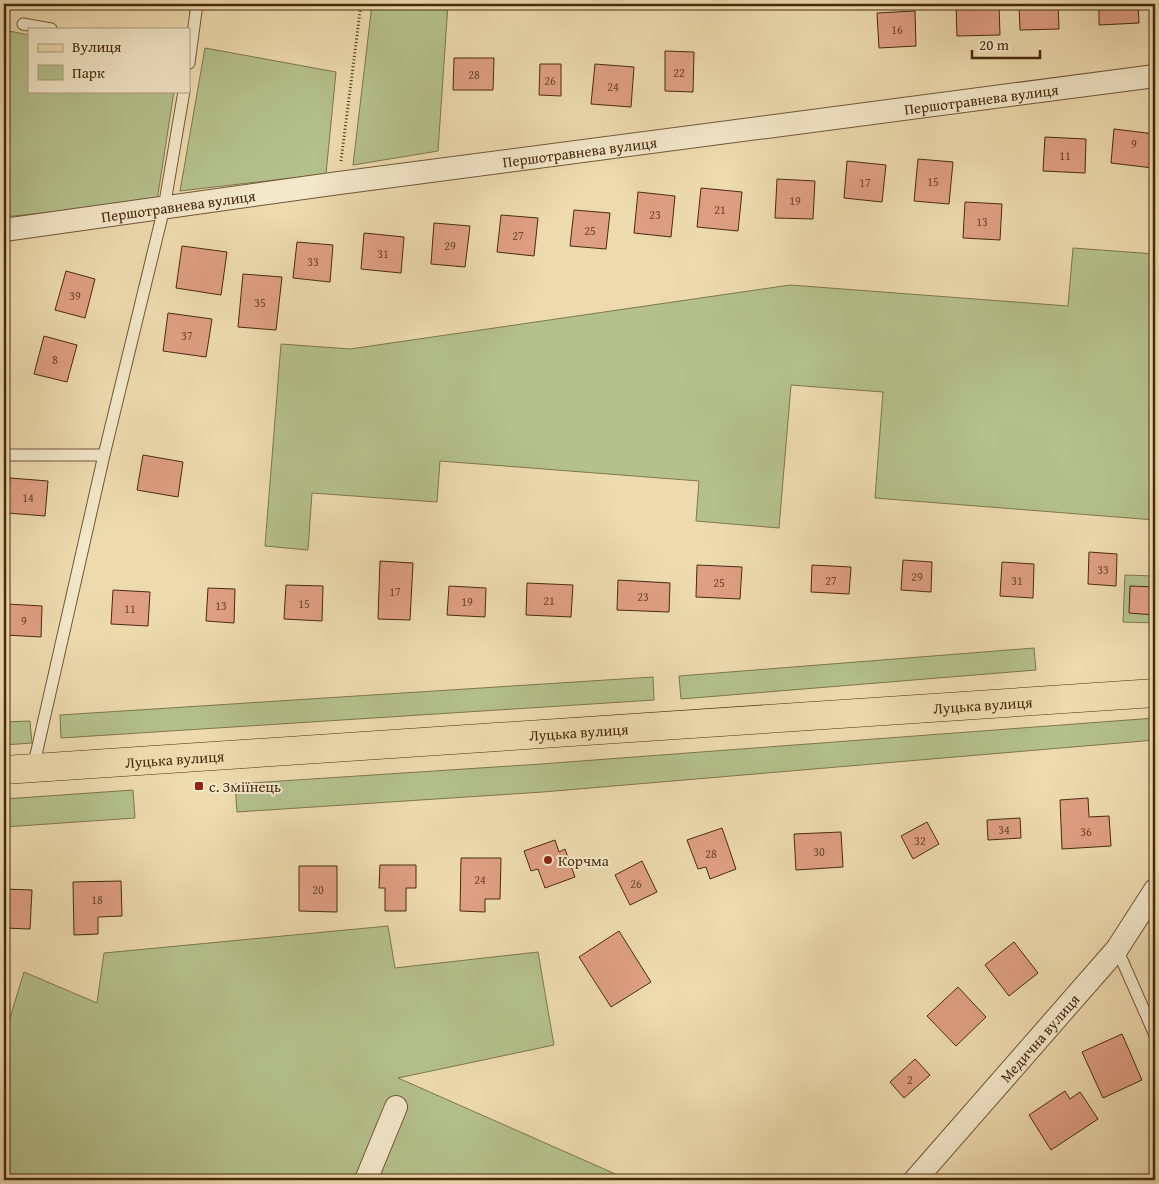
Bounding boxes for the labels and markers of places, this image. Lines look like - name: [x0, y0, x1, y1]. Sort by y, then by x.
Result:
- place label: с. Зміїнець: [209, 776, 281, 797]
- marker: с. Зміїнець: [193, 780, 205, 792]
- place label: Корчма: [558, 850, 610, 871]
- marker: Корчма: [542, 854, 554, 866]

